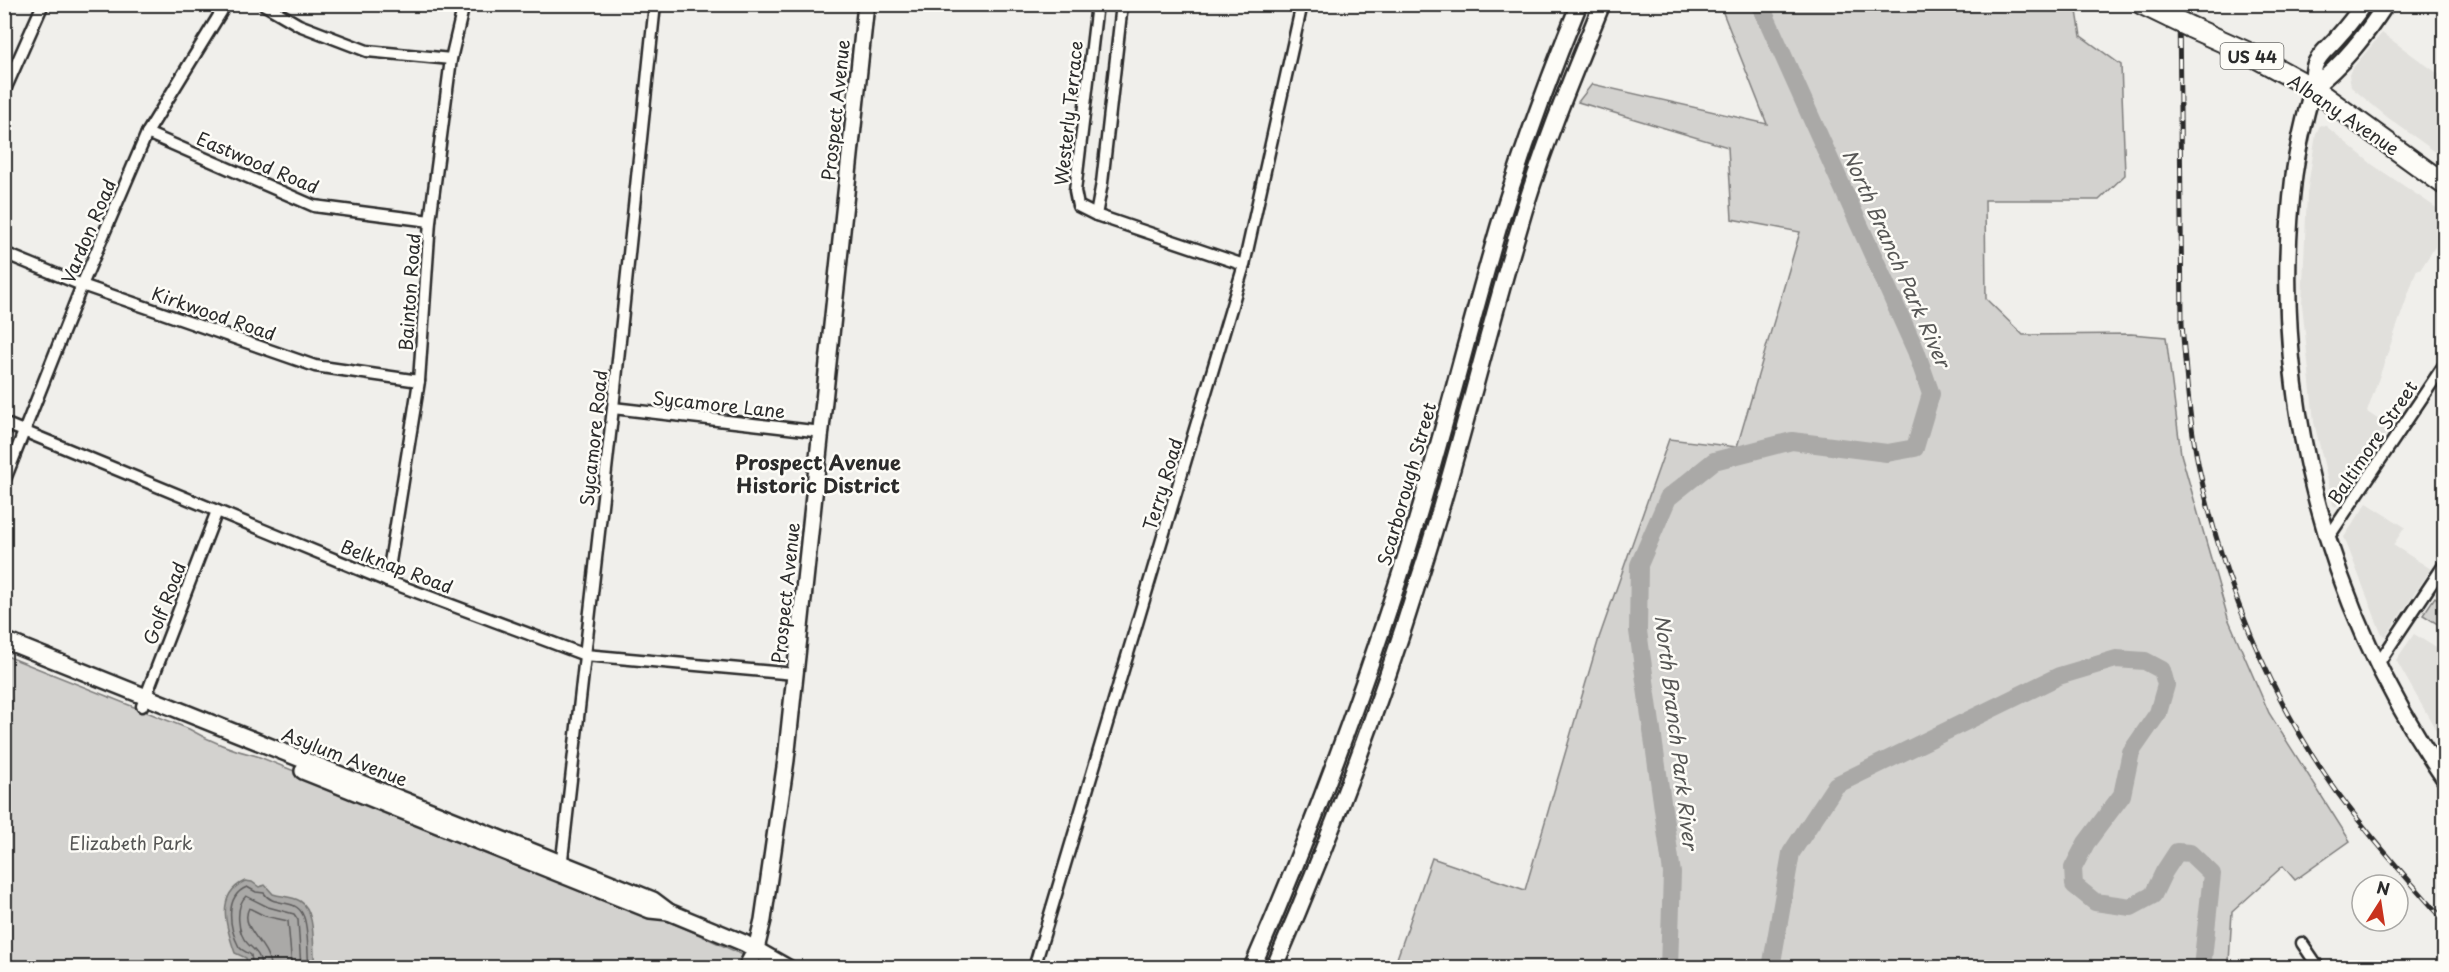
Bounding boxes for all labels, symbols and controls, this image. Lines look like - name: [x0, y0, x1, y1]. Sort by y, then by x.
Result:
- street label: Prospect Avenue: [814, 38, 856, 182]
- street label: Westerly Terrace: [1047, 39, 1089, 187]
- road number: US 44: [2220, 43, 2284, 69]
- street label: Albany Avenue: [2283, 67, 2405, 161]
- street label: Eastwood Road: [193, 124, 323, 200]
- water label: North Branch Park River: [1835, 144, 1960, 374]
- street label: Vardon Road: [54, 174, 122, 288]
- street label: Bainton Road: [391, 232, 427, 352]
- street label: Kirkwood Road: [148, 279, 280, 347]
- street label: Sycamore Road: [572, 369, 614, 507]
- street label: Baltimore Street: [2321, 375, 2423, 509]
- street label: Sycamore Lane: [651, 384, 787, 424]
- street label: Scarborough Street: [1370, 399, 1442, 569]
- street label: Terry Road: [1135, 434, 1189, 534]
- district label: Prospect Avenue Historic District: [735, 447, 901, 500]
- street label: Prospect Avenue: [764, 521, 806, 665]
- street label: Belknap Road: [337, 532, 457, 600]
- street label: Golf Road: [136, 558, 192, 648]
- water label: North Branch Park River: [1648, 613, 1707, 854]
- street label: Asylum Avenue: [278, 720, 412, 792]
- park label: Elizabeth Park: [69, 829, 193, 856]
- north arrow: [2350, 873, 2410, 933]
- text: N: [2375, 874, 2392, 900]

